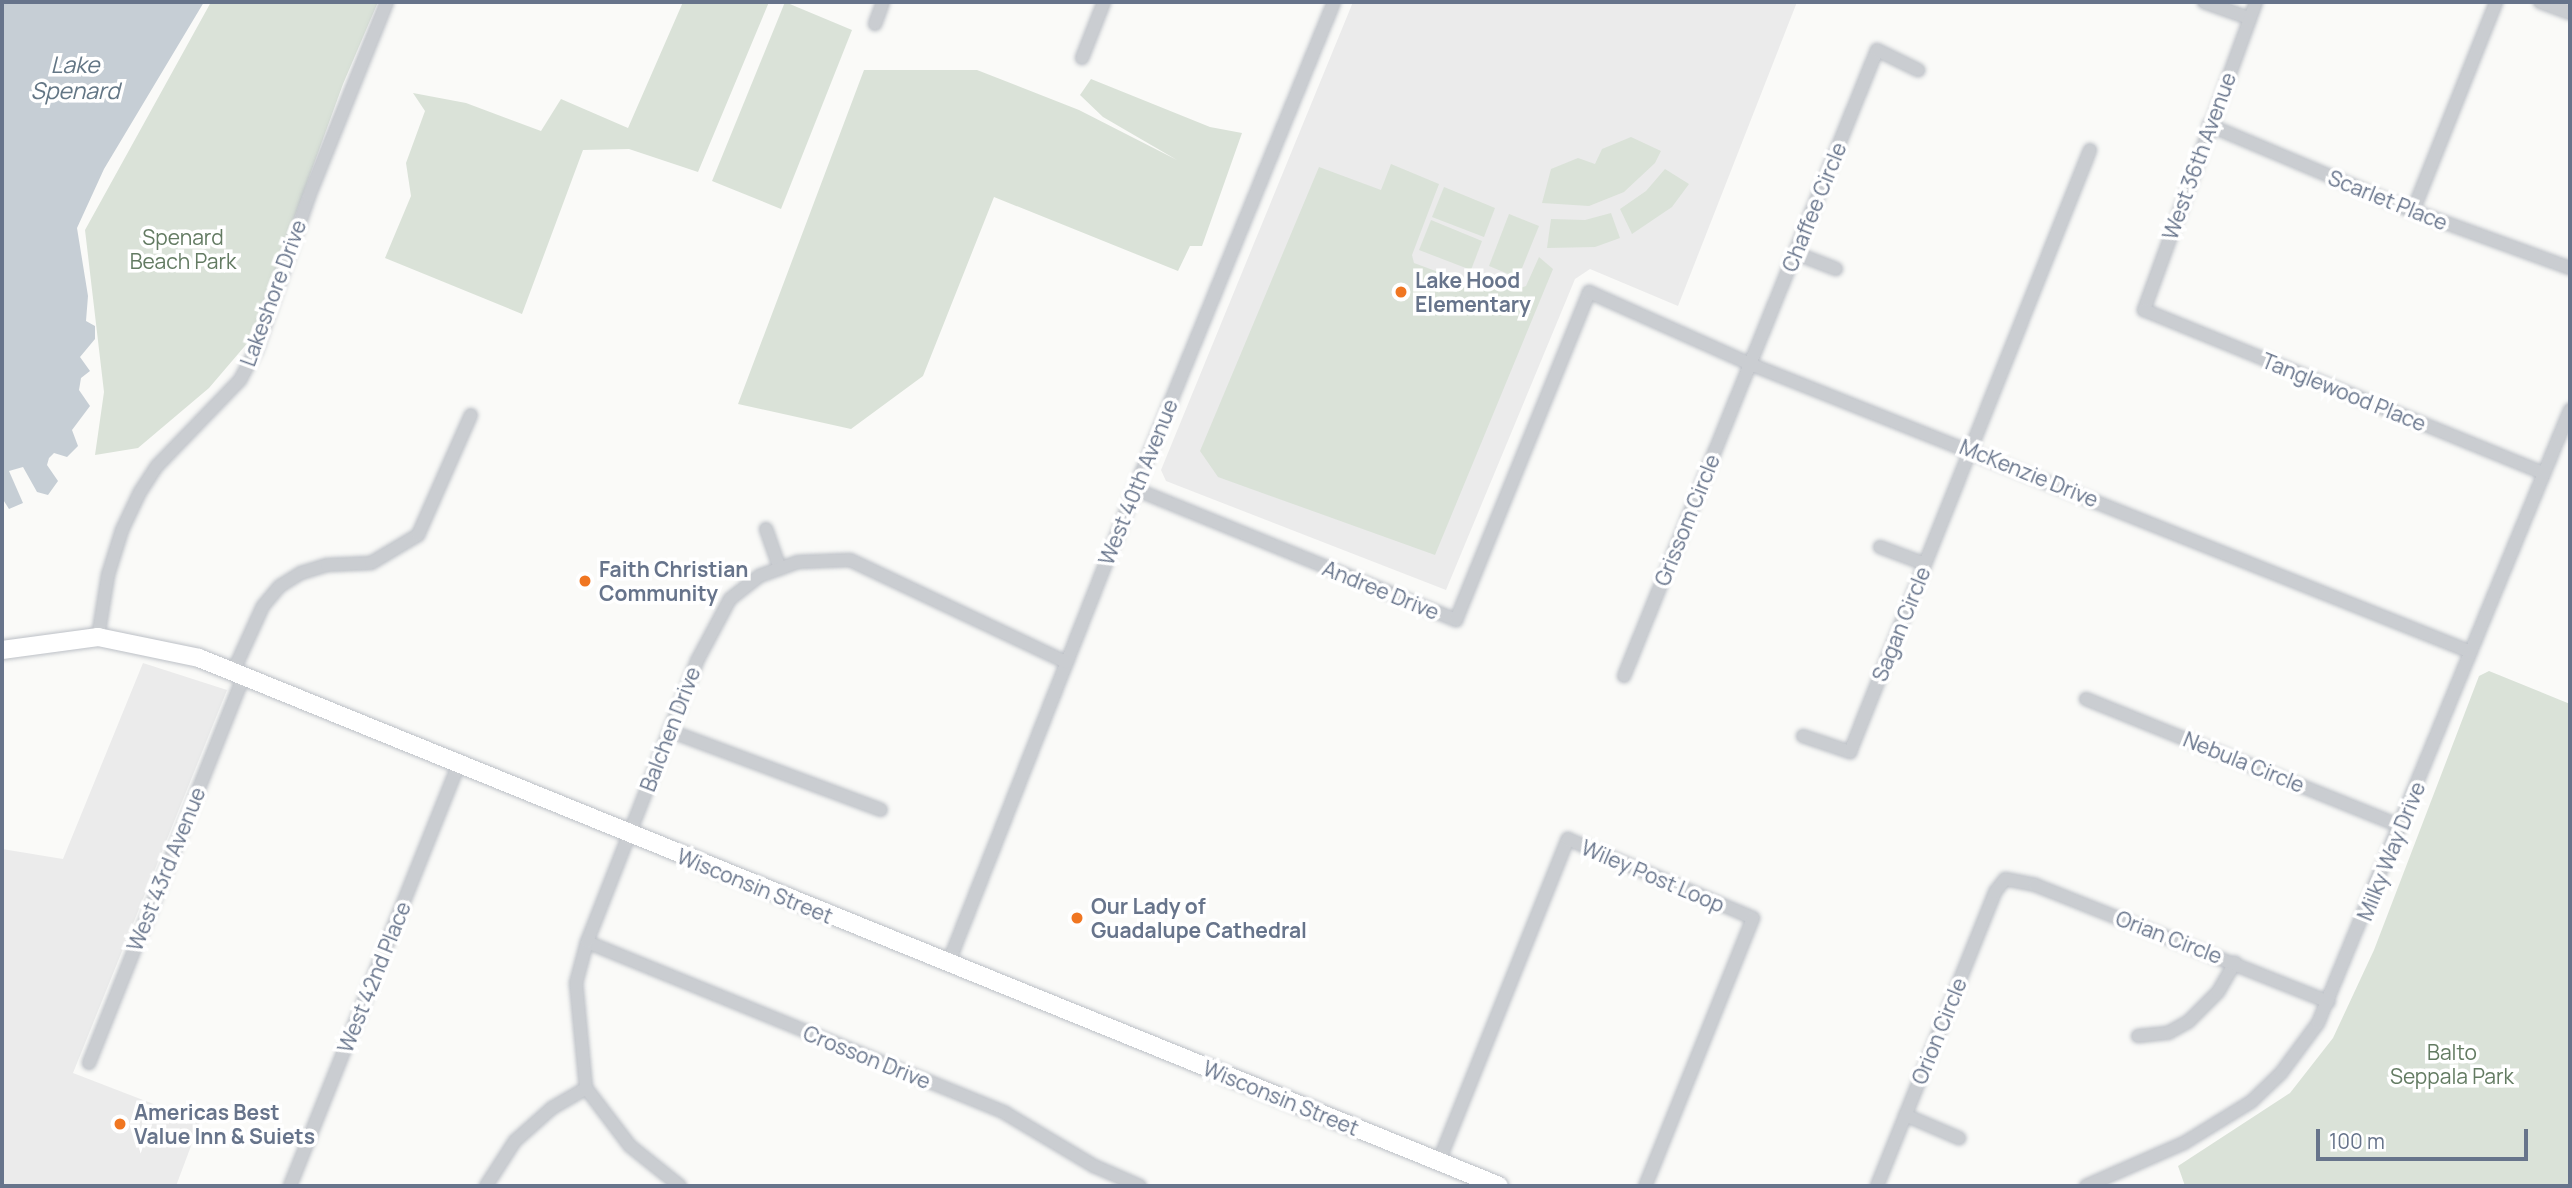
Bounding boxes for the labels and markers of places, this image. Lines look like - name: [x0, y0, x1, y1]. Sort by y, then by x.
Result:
- place label: Lake Hood Elementary: [1415, 267, 1531, 317]
- marker: Lake Hood Elementary: [1393, 284, 1409, 300]
- place label: Faith Christian Community: [599, 556, 748, 606]
- marker: Faith Christian Community: [577, 573, 593, 589]
- place label: Our Lady of Guadalupe Cathedral: [1091, 893, 1307, 943]
- marker: Our Lady of Guadalupe Cathedral: [1069, 910, 1085, 926]
- place label: Americas Best Value Inn & Suiets: [134, 1099, 315, 1149]
- marker: Americas Best Value Inn & Suiets: [112, 1116, 128, 1132]

